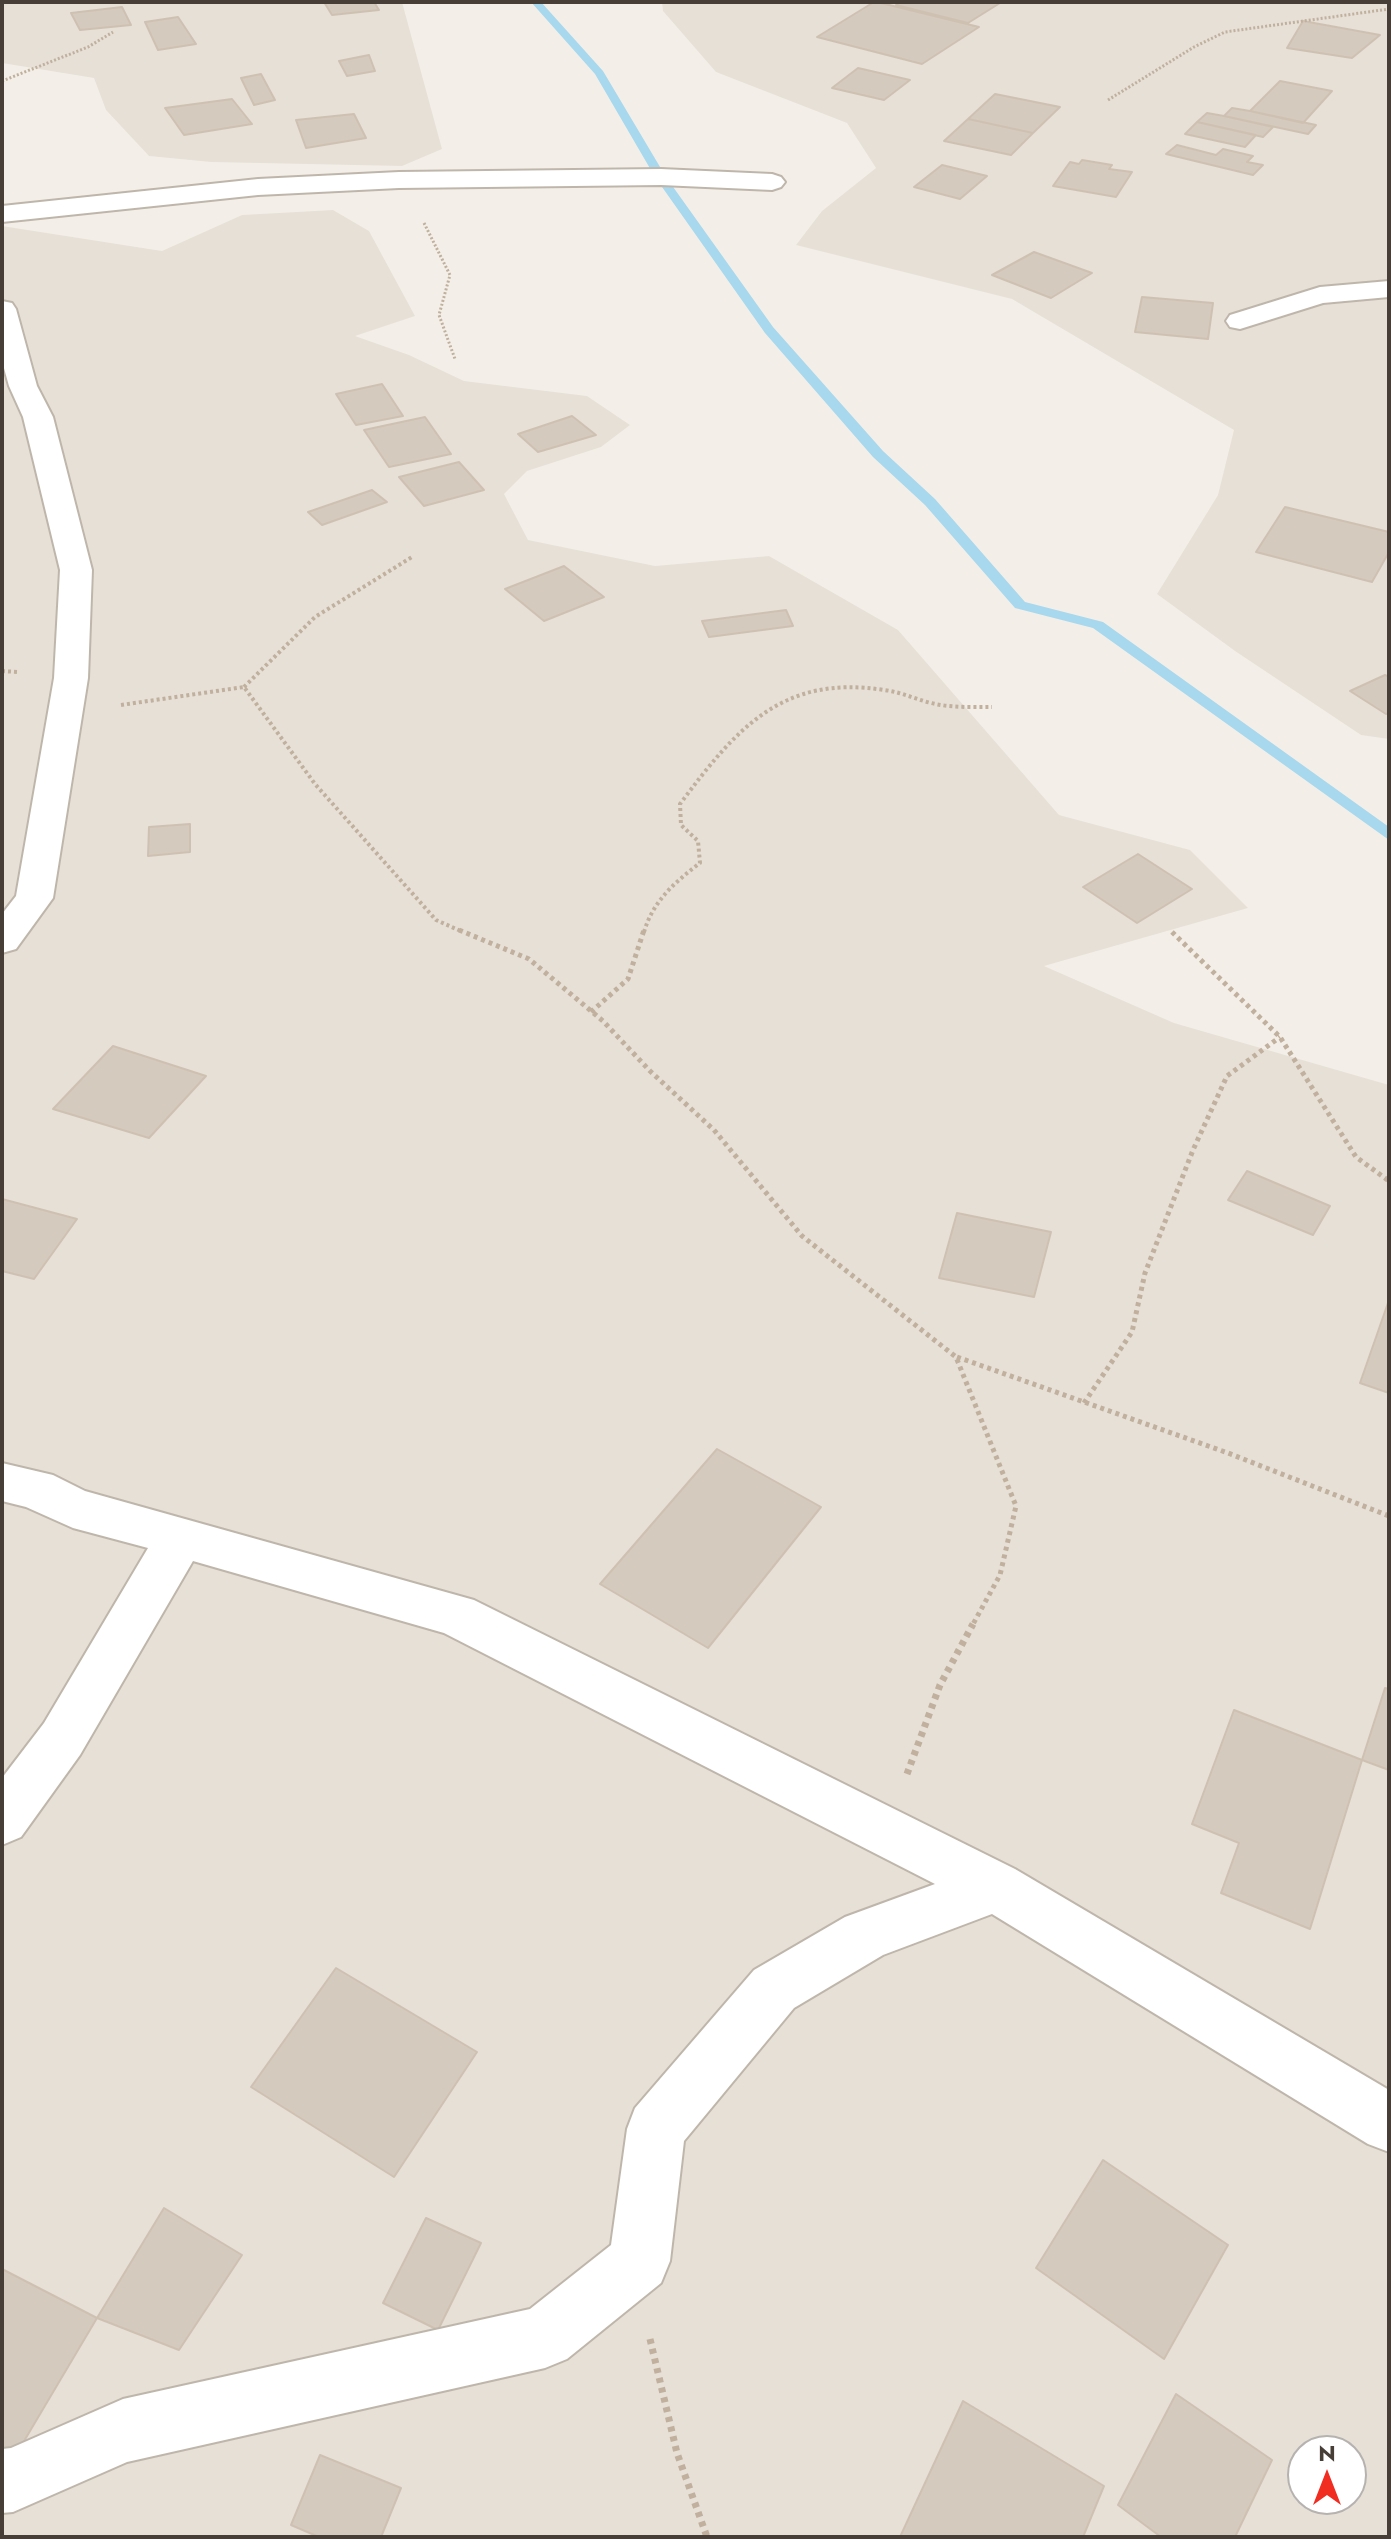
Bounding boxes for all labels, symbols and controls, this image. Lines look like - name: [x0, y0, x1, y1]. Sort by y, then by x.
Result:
- north arrow: [1287, 2435, 1367, 2515]
- text: N: [1318, 2437, 1336, 2469]

